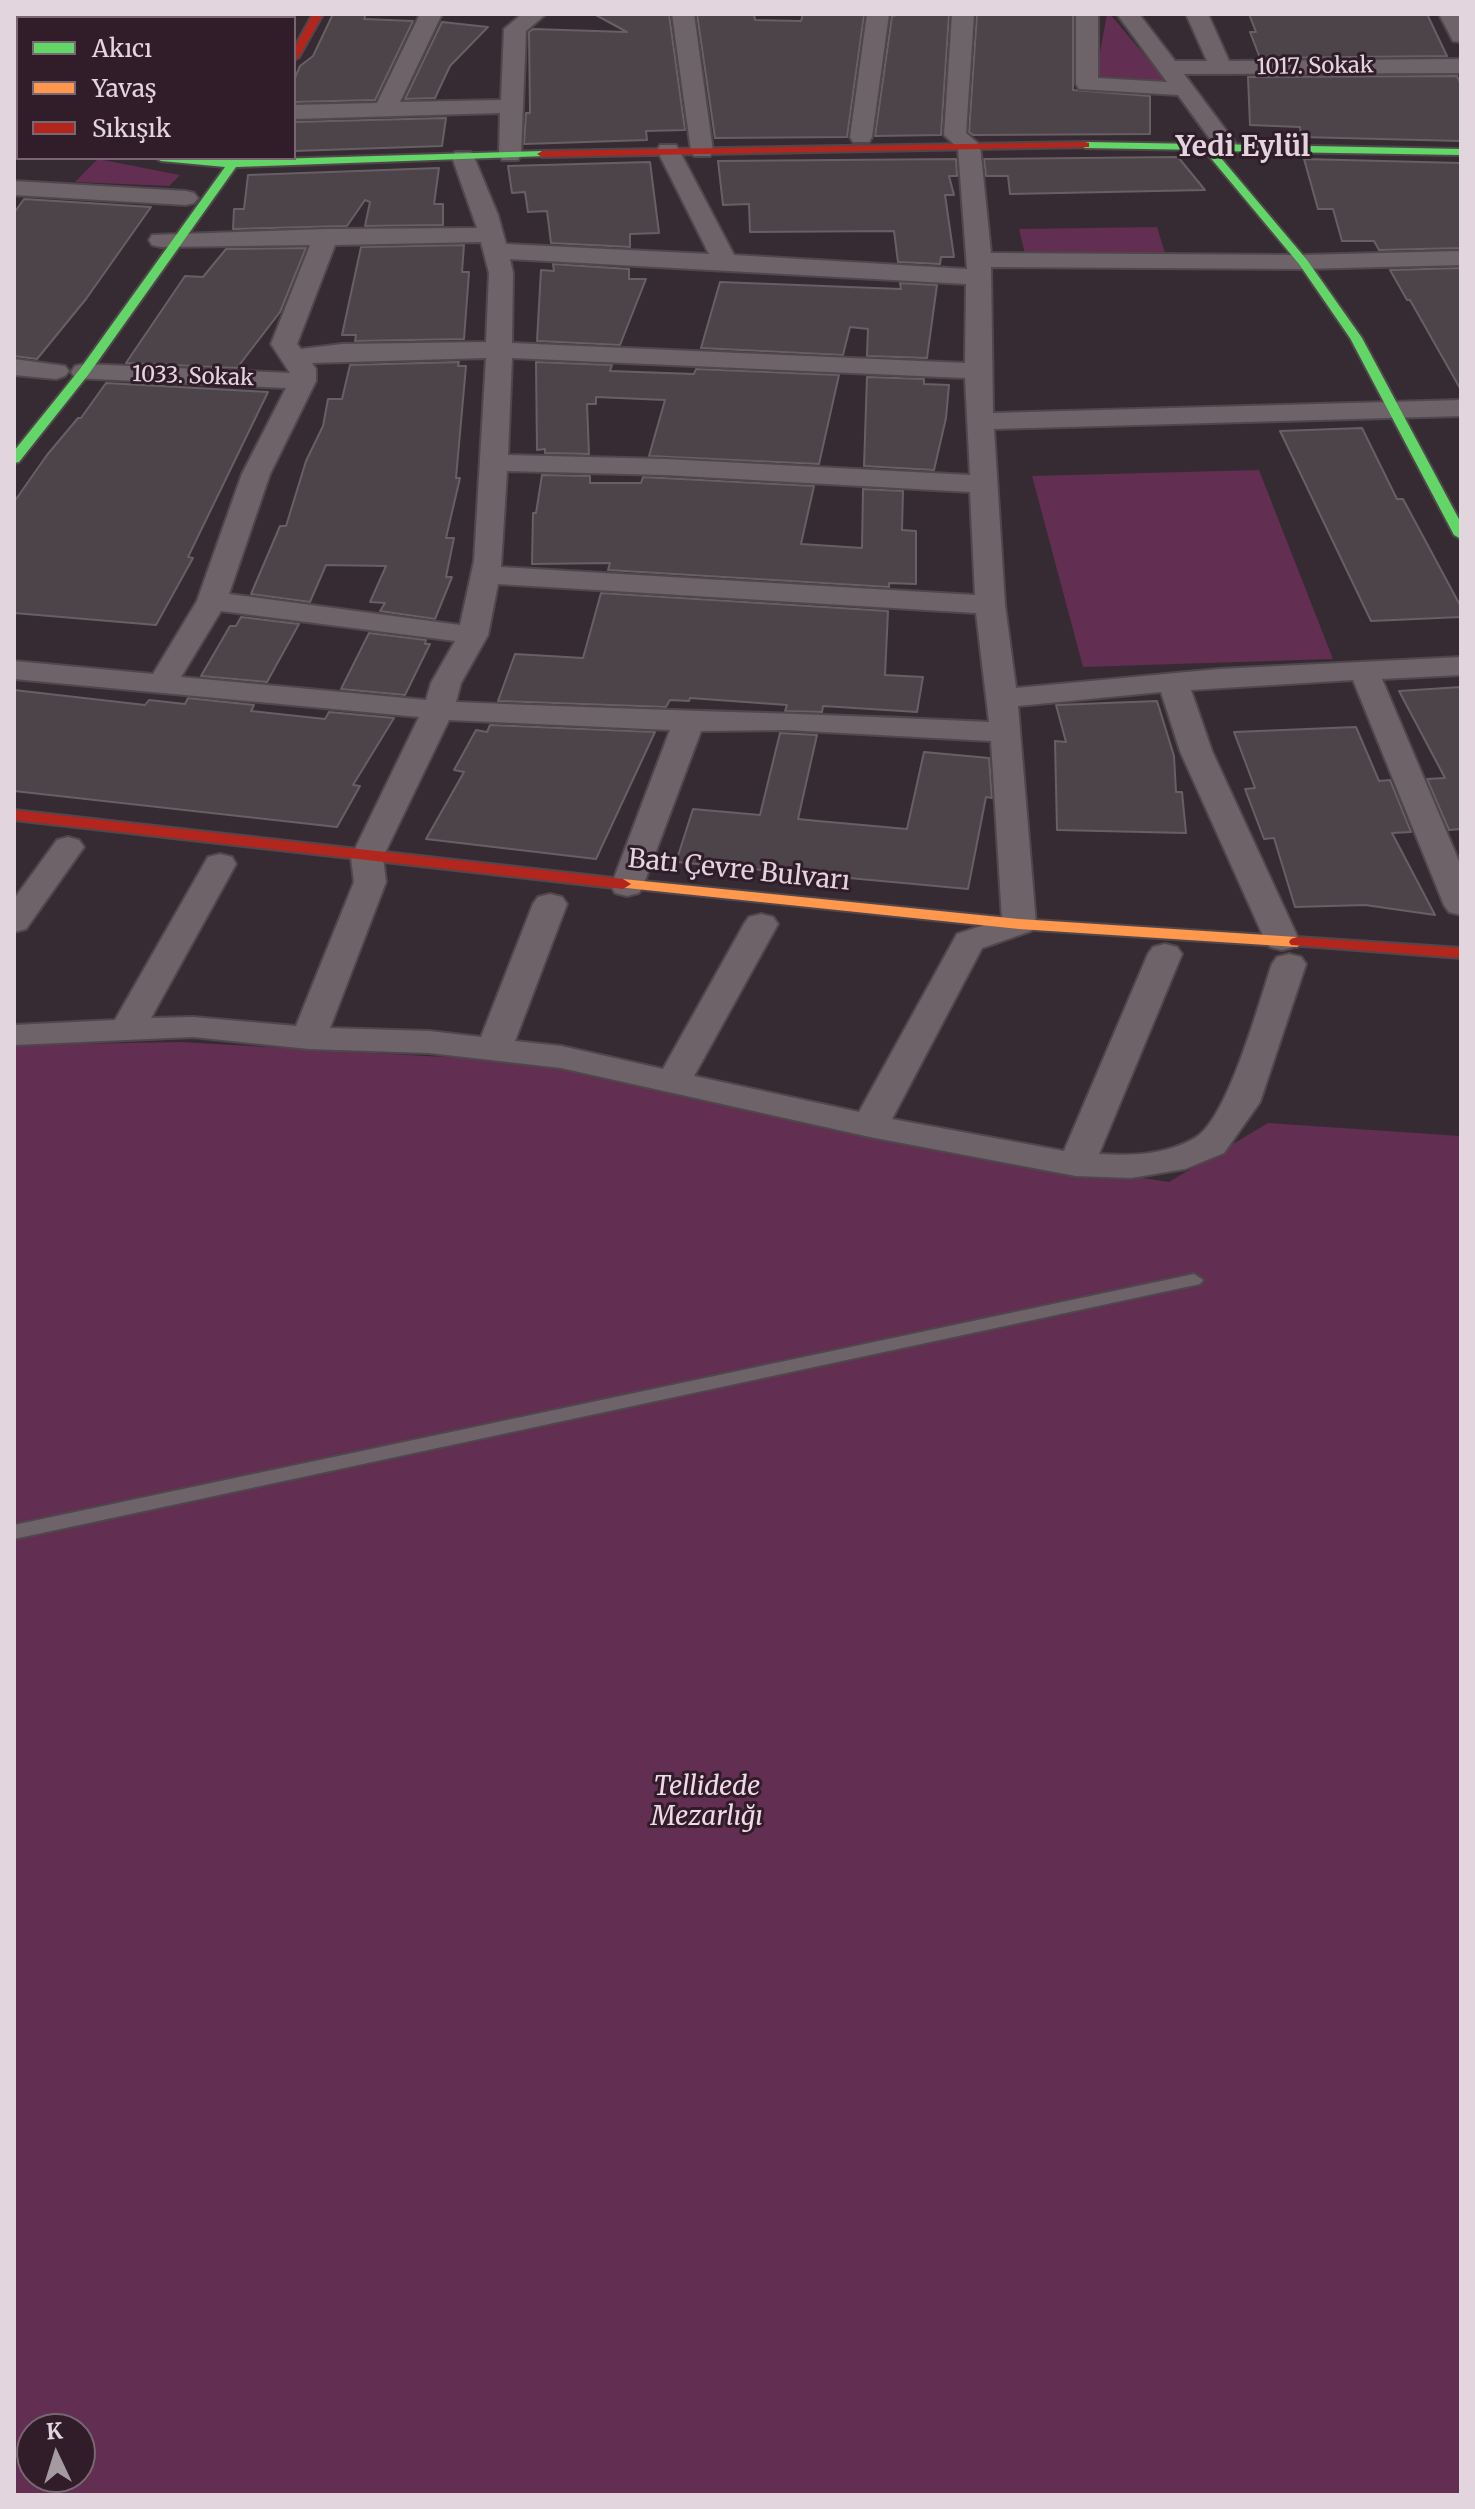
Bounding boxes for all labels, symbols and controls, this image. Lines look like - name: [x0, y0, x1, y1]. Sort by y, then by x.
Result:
- legend: [16, 16, 296, 160]
- text: Akıcı: [92, 33, 152, 64]
- street label: 1017. Sokak: [1256, 53, 1374, 81]
- text: Yavaş: [92, 73, 157, 104]
- text: Sıkışık: [92, 113, 171, 144]
- district label: Yedi Eylül: [1176, 131, 1310, 165]
- street label: 1033. Sokak: [132, 362, 254, 392]
- street label: Batı Çevre Bulvarı: [626, 844, 852, 898]
- park label: Tellidede Mezarlığı: [651, 1772, 763, 1834]
- north arrow: [16, 2413, 96, 2493]
- text: K: [45, 2417, 64, 2446]

